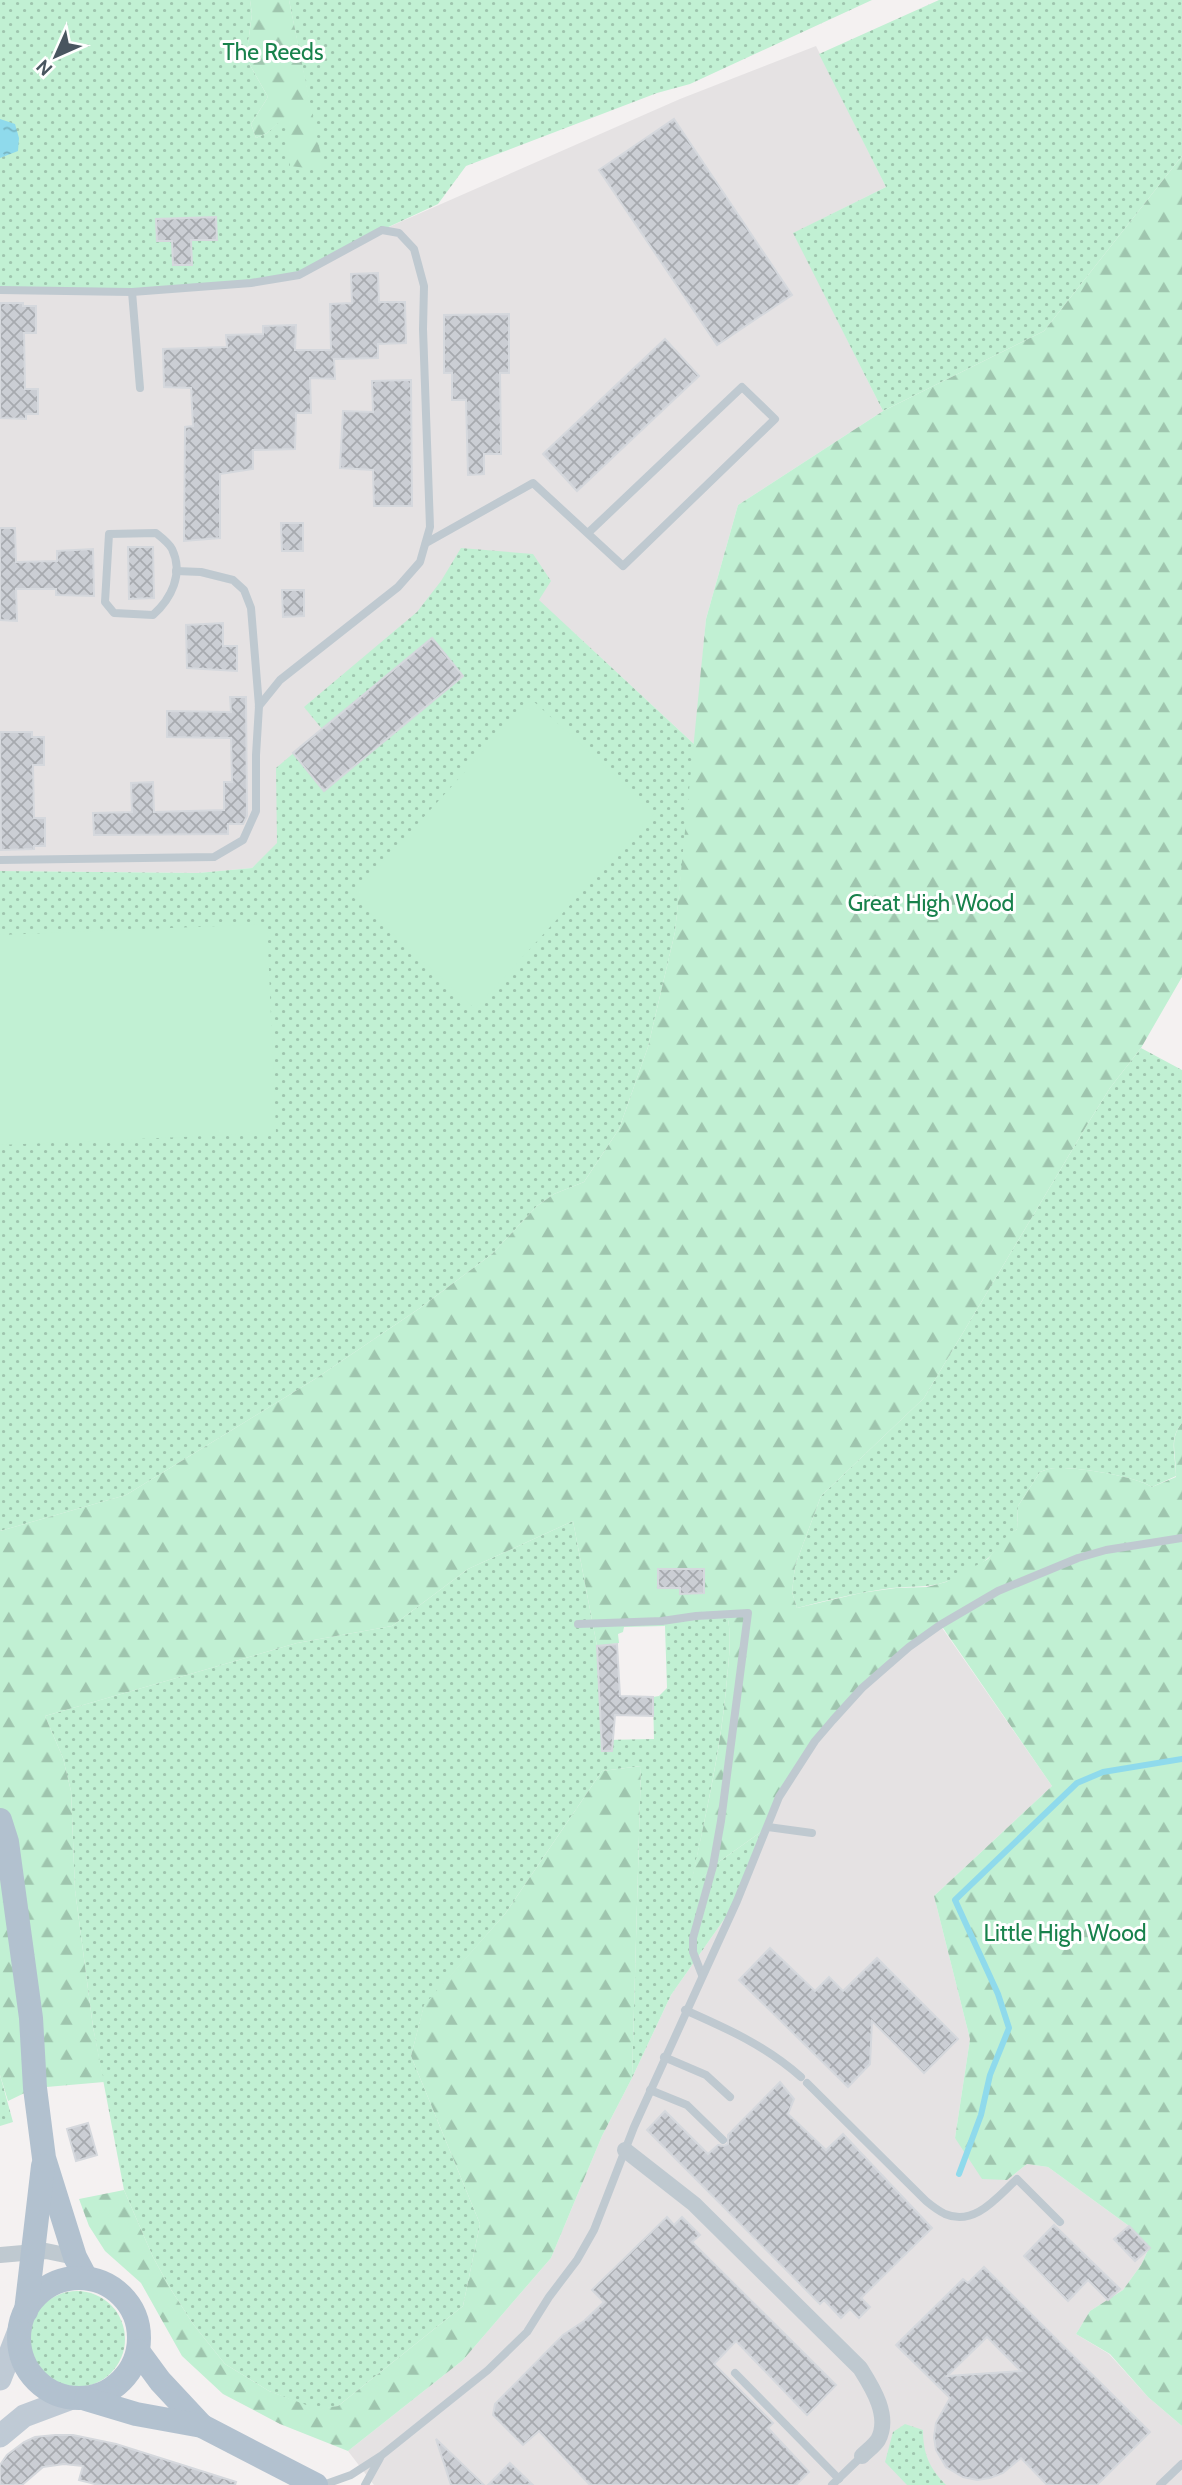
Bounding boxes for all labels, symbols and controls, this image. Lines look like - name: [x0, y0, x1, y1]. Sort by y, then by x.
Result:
- north arrow: [21, 21, 91, 91]
- park label: The Reeds: [223, 38, 323, 66]
- text: N: [31, 55, 57, 81]
- park label: Great High Wood: [848, 889, 1014, 917]
- park label: Little High Wood: [983, 1919, 1147, 1947]

